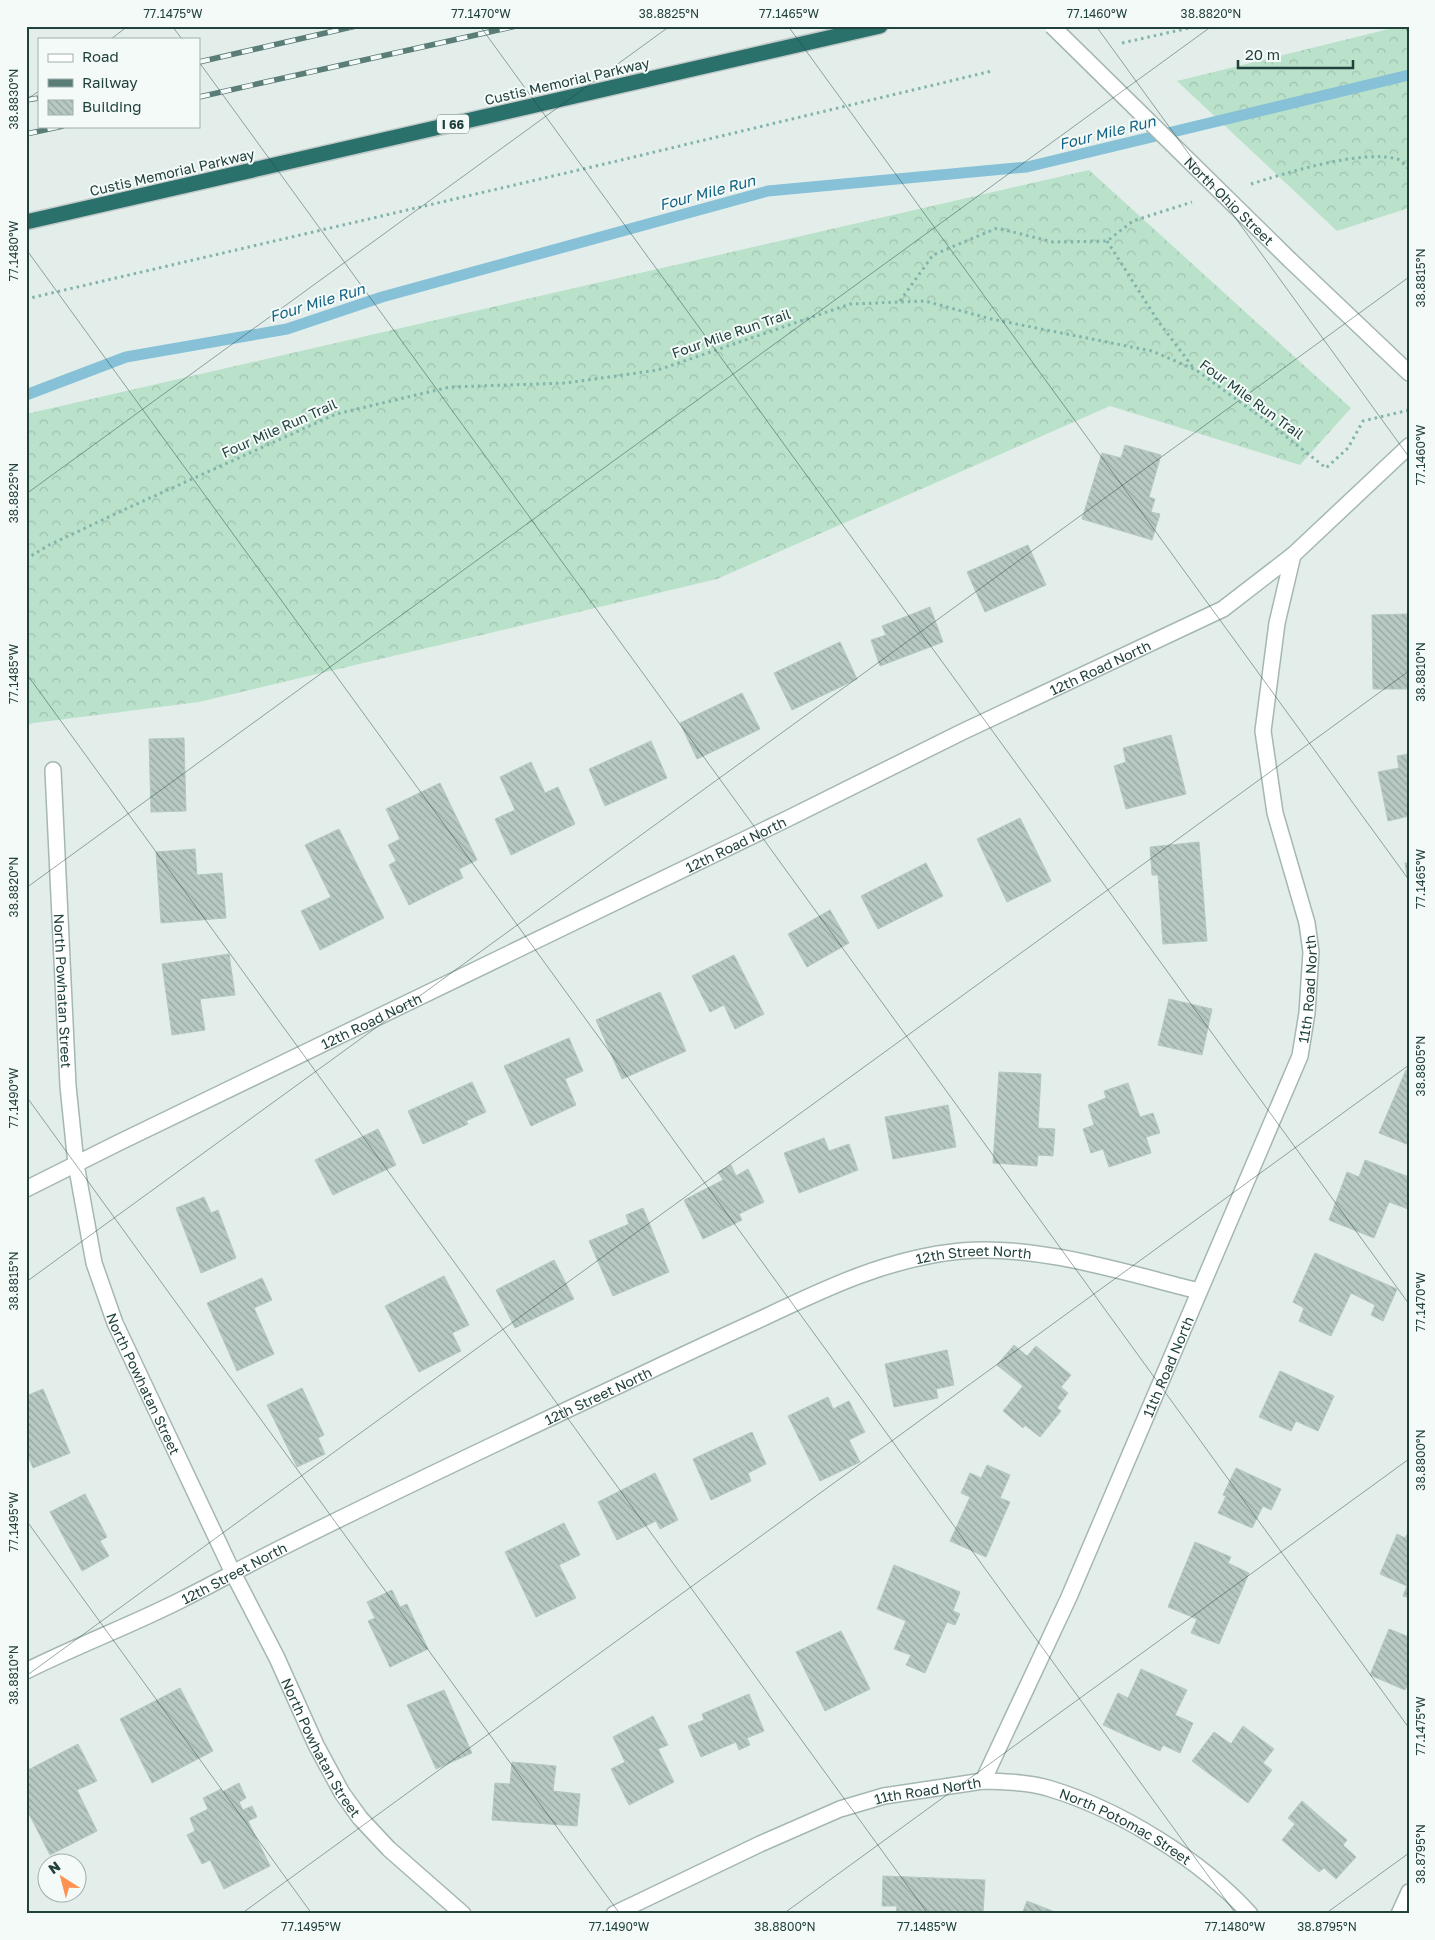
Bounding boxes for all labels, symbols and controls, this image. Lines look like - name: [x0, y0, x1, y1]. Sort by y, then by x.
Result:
- text: 77.1475°W: [144, 6, 203, 21]
- text: 77.1470°W: [451, 6, 511, 21]
- text: 38.8825°N: [639, 6, 699, 21]
- text: 77.1465°W: [759, 6, 819, 21]
- text: 77.1460°W: [1067, 6, 1128, 21]
- text: 38.8820°N: [1181, 6, 1241, 21]
- legend: [38, 38, 200, 128]
- scale bar: [1238, 38, 1352, 70]
- text: 20 m: [1245, 45, 1280, 63]
- text: Road: [82, 47, 119, 65]
- street label: Custis Memorial Parkway: [483, 54, 651, 108]
- text: 38.8830°N: [6, 69, 21, 129]
- text: Railway: [82, 73, 138, 91]
- text: Building: [82, 97, 142, 115]
- water label: Four Mile Run: [1057, 111, 1158, 153]
- road number: I 66: [437, 115, 469, 134]
- street label: Custis Memorial Parkway: [88, 145, 256, 199]
- street label: North Ohio Street: [1181, 153, 1278, 248]
- water label: Four Mile Run: [657, 170, 758, 213]
- text: 77.1480°W: [6, 220, 21, 281]
- text: 38.8815°N: [1413, 248, 1428, 308]
- water label: Four Mile Run: [267, 279, 368, 325]
- street label: Four Mile Run Trail: [669, 305, 793, 361]
- street label: Four Mile Run Trail: [1197, 356, 1307, 442]
- street label: Four Mile Run Trail: [219, 395, 339, 461]
- text: 77.1460°W: [1413, 424, 1428, 485]
- text: 38.8825°N: [6, 463, 21, 523]
- street label: 12th Road North: [1047, 636, 1153, 698]
- text: 38.8810°N: [1413, 642, 1428, 702]
- text: 77.1485°W: [6, 644, 21, 704]
- street label: 12th Road North: [683, 812, 789, 875]
- text: 77.1465°W: [1413, 849, 1428, 909]
- text: 38.8820°N: [6, 857, 21, 917]
- street label: North Powhatan Street: [51, 913, 76, 1068]
- street label: 11th Road North: [1294, 934, 1320, 1044]
- street label: 12th Road North: [318, 989, 424, 1052]
- text: 38.8805°N: [1413, 1036, 1428, 1096]
- text: 77.1490°W: [6, 1067, 21, 1128]
- street label: 12th Street North: [914, 1241, 1033, 1267]
- text: 38.8815°N: [6, 1251, 21, 1311]
- text: 77.1470°W: [1413, 1272, 1428, 1332]
- street label: North Powhatan Street: [104, 1310, 184, 1457]
- street label: 11th Road North: [1138, 1313, 1196, 1420]
- street label: 12th Street North: [542, 1363, 654, 1428]
- text: 38.8800°N: [1413, 1429, 1428, 1491]
- text: 77.1495°W: [6, 1492, 21, 1552]
- street label: 12th Street North: [178, 1538, 289, 1607]
- text: 38.8810°N: [6, 1645, 21, 1705]
- street label: North Powhatan Street: [278, 1675, 365, 1820]
- text: 77.1475°W: [1413, 1696, 1428, 1755]
- street label: 11th Road North: [872, 1773, 982, 1807]
- street label: North Potomac Street: [1057, 1784, 1195, 1868]
- text: 38.8795°N: [1413, 1824, 1428, 1884]
- north arrow: [38, 1852, 88, 1902]
- text: N: [45, 1857, 63, 1877]
- text: 77.1495°W: [281, 1919, 341, 1934]
- text: 77.1490°W: [589, 1919, 650, 1934]
- text: 38.8800°N: [754, 1919, 816, 1934]
- text: 77.1485°W: [897, 1919, 957, 1934]
- text: 77.1480°W: [1205, 1919, 1266, 1934]
- text: 38.8795°N: [1297, 1919, 1357, 1934]

